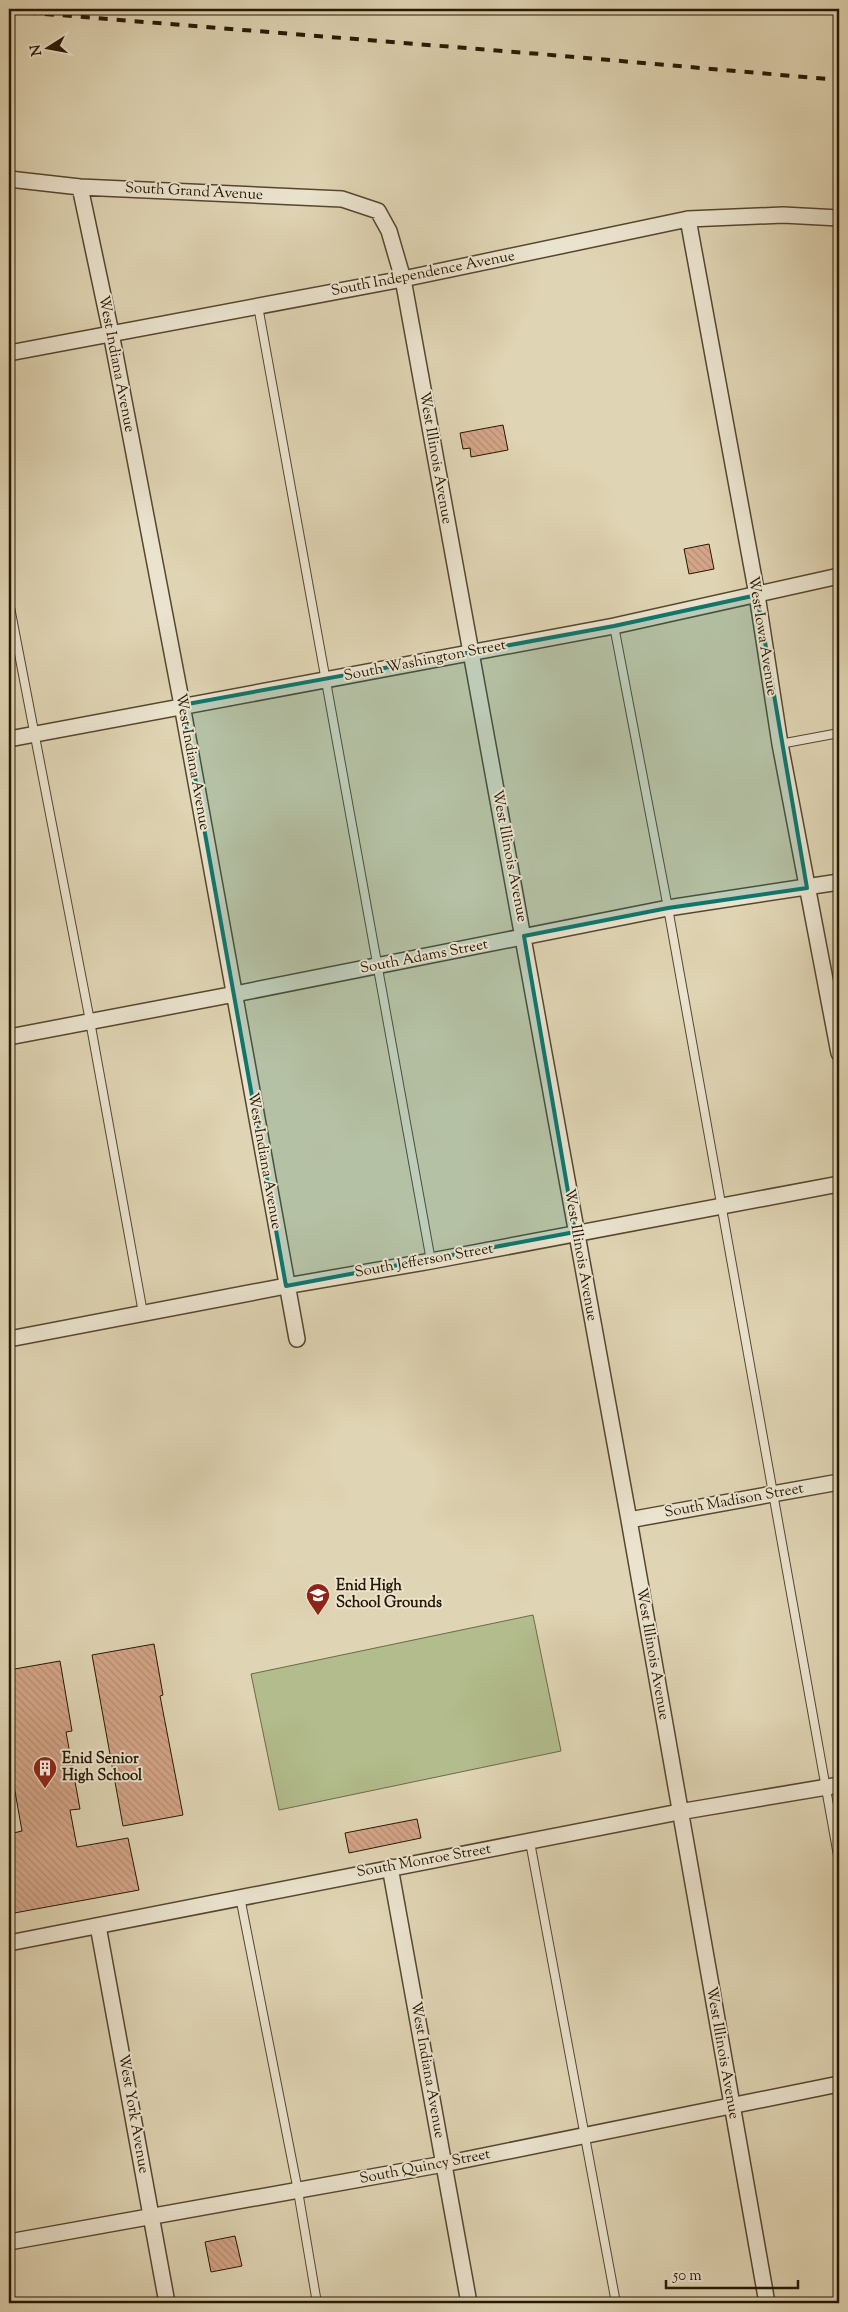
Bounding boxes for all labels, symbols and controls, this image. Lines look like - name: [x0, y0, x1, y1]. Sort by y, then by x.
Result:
- north arrow: [22, 22, 72, 72]
- text: N: [26, 43, 48, 57]
- street label: South Grand Avenue: [124, 178, 264, 206]
- street label: South Independence Avenue: [329, 246, 517, 302]
- street label: West Indiana Avenue: [92, 294, 140, 434]
- street label: West Illinois Avenue: [413, 390, 457, 526]
- street label: West Iowa Avenue: [742, 575, 782, 697]
- street label: South Washington Street: [342, 635, 508, 687]
- street label: West Indiana Avenue: [170, 692, 214, 832]
- street label: West Illinois Avenue: [486, 788, 532, 924]
- street label: South Adams Street: [358, 934, 490, 980]
- street label: West Indiana Avenue: [242, 1091, 286, 1231]
- street label: West Illinois Avenue: [558, 1187, 602, 1323]
- street label: South Jefferson Street: [353, 1238, 495, 1284]
- street label: South Madison Street: [663, 1478, 805, 1524]
- place label: Enid High School Grounds: [336, 1576, 442, 1614]
- school or university icon: Enid High School Grounds: [305, 1582, 331, 1616]
- street label: West Illinois Avenue: [630, 1586, 674, 1722]
- place label: Enid Senior High School: [62, 1749, 143, 1787]
- building icon: Enid Senior High School: [32, 1755, 58, 1789]
- street label: South Monroe Street: [355, 1839, 493, 1883]
- street label: West Illinois Avenue: [700, 1985, 744, 2121]
- street label: West Indiana Avenue: [405, 2000, 449, 2140]
- street label: West York Avenue: [112, 2053, 154, 2175]
- street label: South Quincy Street: [358, 2144, 492, 2190]
- scale bar: [666, 2257, 798, 2289]
- text: 50 m: [672, 2266, 702, 2287]

